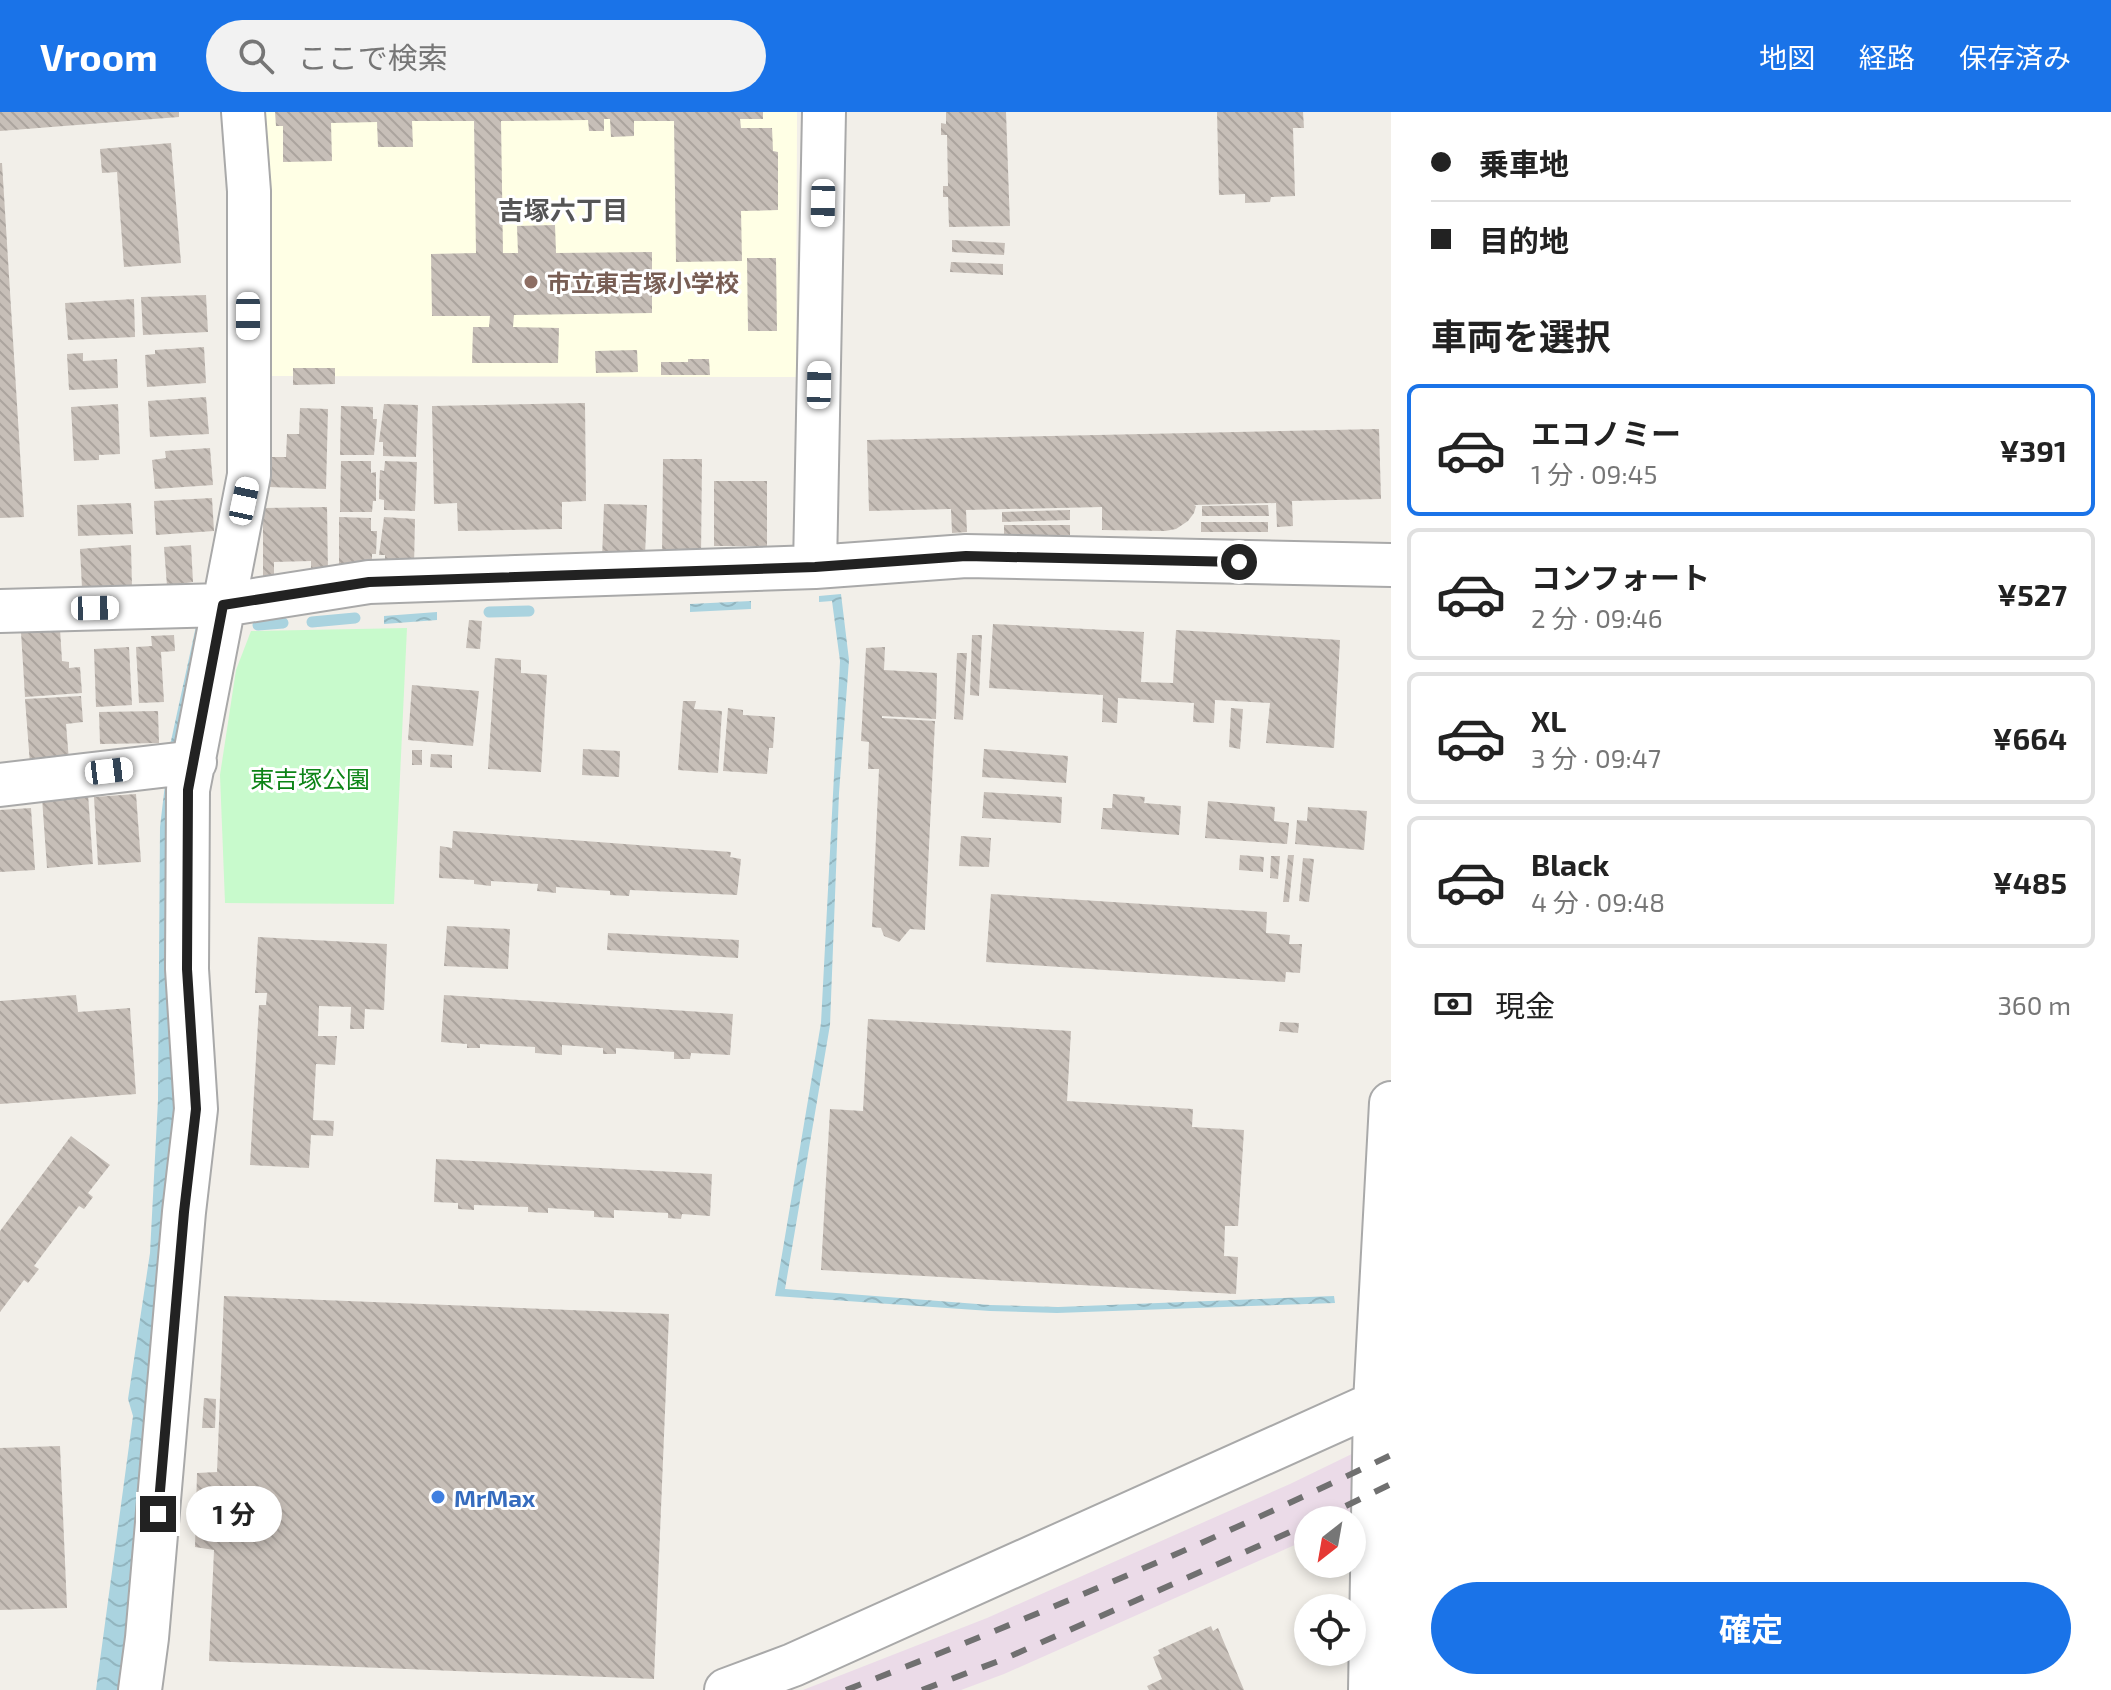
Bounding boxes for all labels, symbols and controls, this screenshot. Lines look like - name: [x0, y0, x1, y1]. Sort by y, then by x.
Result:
- search box: [206, 20, 766, 92]
- text: Vroom: [40, 33, 158, 79]
- icon: search: [234, 34, 278, 78]
- text: ここで検索: [298, 39, 448, 75]
- text: 地図: [1759, 40, 1815, 74]
- text: 経路: [1859, 40, 1915, 74]
- text: 保存済み: [1959, 40, 2071, 74]
- text: 乗車地: [1479, 145, 1569, 181]
- car: [811, 179, 835, 227]
- district label: 吉塚六丁目: [498, 194, 628, 225]
- text: 目的地: [1479, 222, 1569, 258]
- place label: 市立東吉塚小学校: [547, 268, 739, 297]
- marker: 市立東吉塚小学校: [522, 273, 540, 291]
- car: [236, 292, 260, 340]
- text: 車両を選択: [1431, 314, 1611, 357]
- car: [807, 361, 831, 409]
- icon: car: [1435, 414, 1507, 486]
- text: エコノミー: [1531, 415, 1681, 451]
- text: ¥391: [1999, 432, 2067, 468]
- text: 1 分 · 09:45: [1531, 458, 1658, 489]
- car: [227, 475, 261, 527]
- route start: [1221, 544, 1257, 580]
- icon: car: [1435, 558, 1507, 630]
- text: コンフォート: [1531, 559, 1710, 595]
- text: ¥527: [1997, 576, 2067, 612]
- car: [71, 596, 119, 620]
- text: 2 分 · 09:46: [1531, 602, 1663, 633]
- icon: car: [1435, 702, 1507, 774]
- text: XL: [1531, 702, 1566, 738]
- text: ¥664: [1993, 720, 2067, 756]
- text: 3 分 · 09:47: [1531, 742, 1661, 773]
- car: [84, 756, 134, 786]
- park label: 東吉塚公園: [250, 764, 370, 793]
- icon: car: [1435, 846, 1507, 918]
- text: Black: [1531, 846, 1609, 882]
- text: ¥485: [1993, 864, 2067, 900]
- text: 4 分 · 09:48: [1531, 886, 1665, 917]
- icon: cash: [1431, 982, 1475, 1026]
- text: 現金: [1495, 987, 1555, 1023]
- text: 360 m: [1997, 989, 2071, 1020]
- place label: MrMax: [454, 1483, 536, 1512]
- callout: 1 分: [186, 1486, 282, 1542]
- marker: MrMax: [429, 1488, 447, 1506]
- route end: [140, 1496, 176, 1532]
- text: 1 分: [213, 1498, 255, 1529]
- north arrow: [1294, 1506, 1366, 1578]
- map controls: [1294, 1506, 1366, 1666]
- button: 確定: [1431, 1582, 2071, 1674]
- button: locate: [1294, 1594, 1366, 1666]

